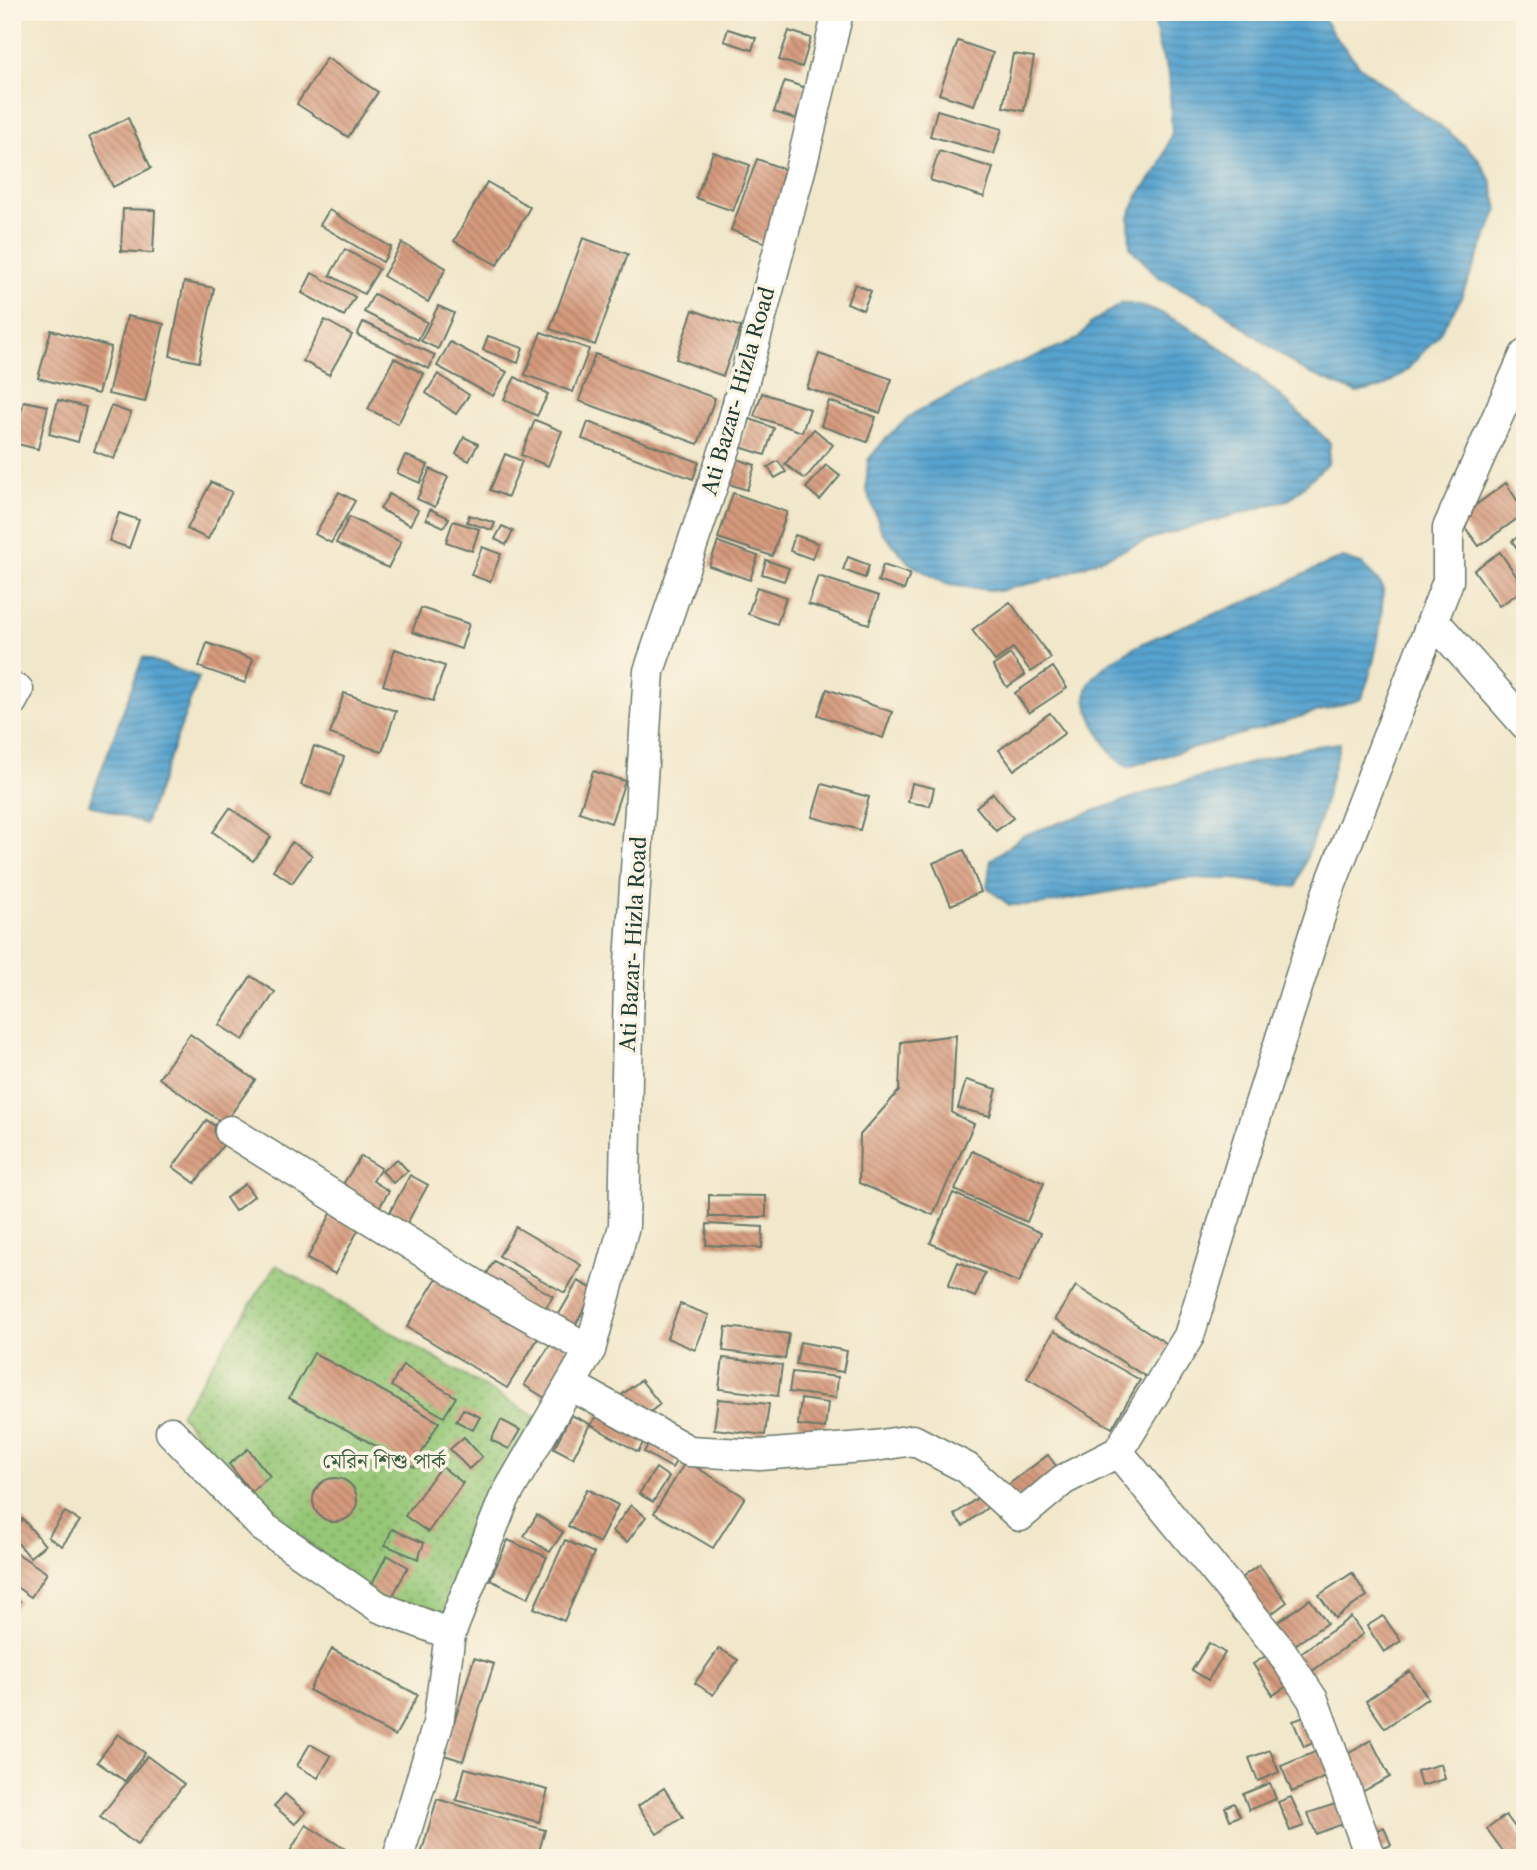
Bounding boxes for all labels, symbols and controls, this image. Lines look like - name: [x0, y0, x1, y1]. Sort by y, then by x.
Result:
- street label: Ati Bazar- Hizla Road: [696, 284, 780, 499]
- street label: Ati Bazar- Hizla Road: [615, 836, 651, 1053]
- park label: মেরিন শিশু পার্ক: [322, 1448, 447, 1473]

